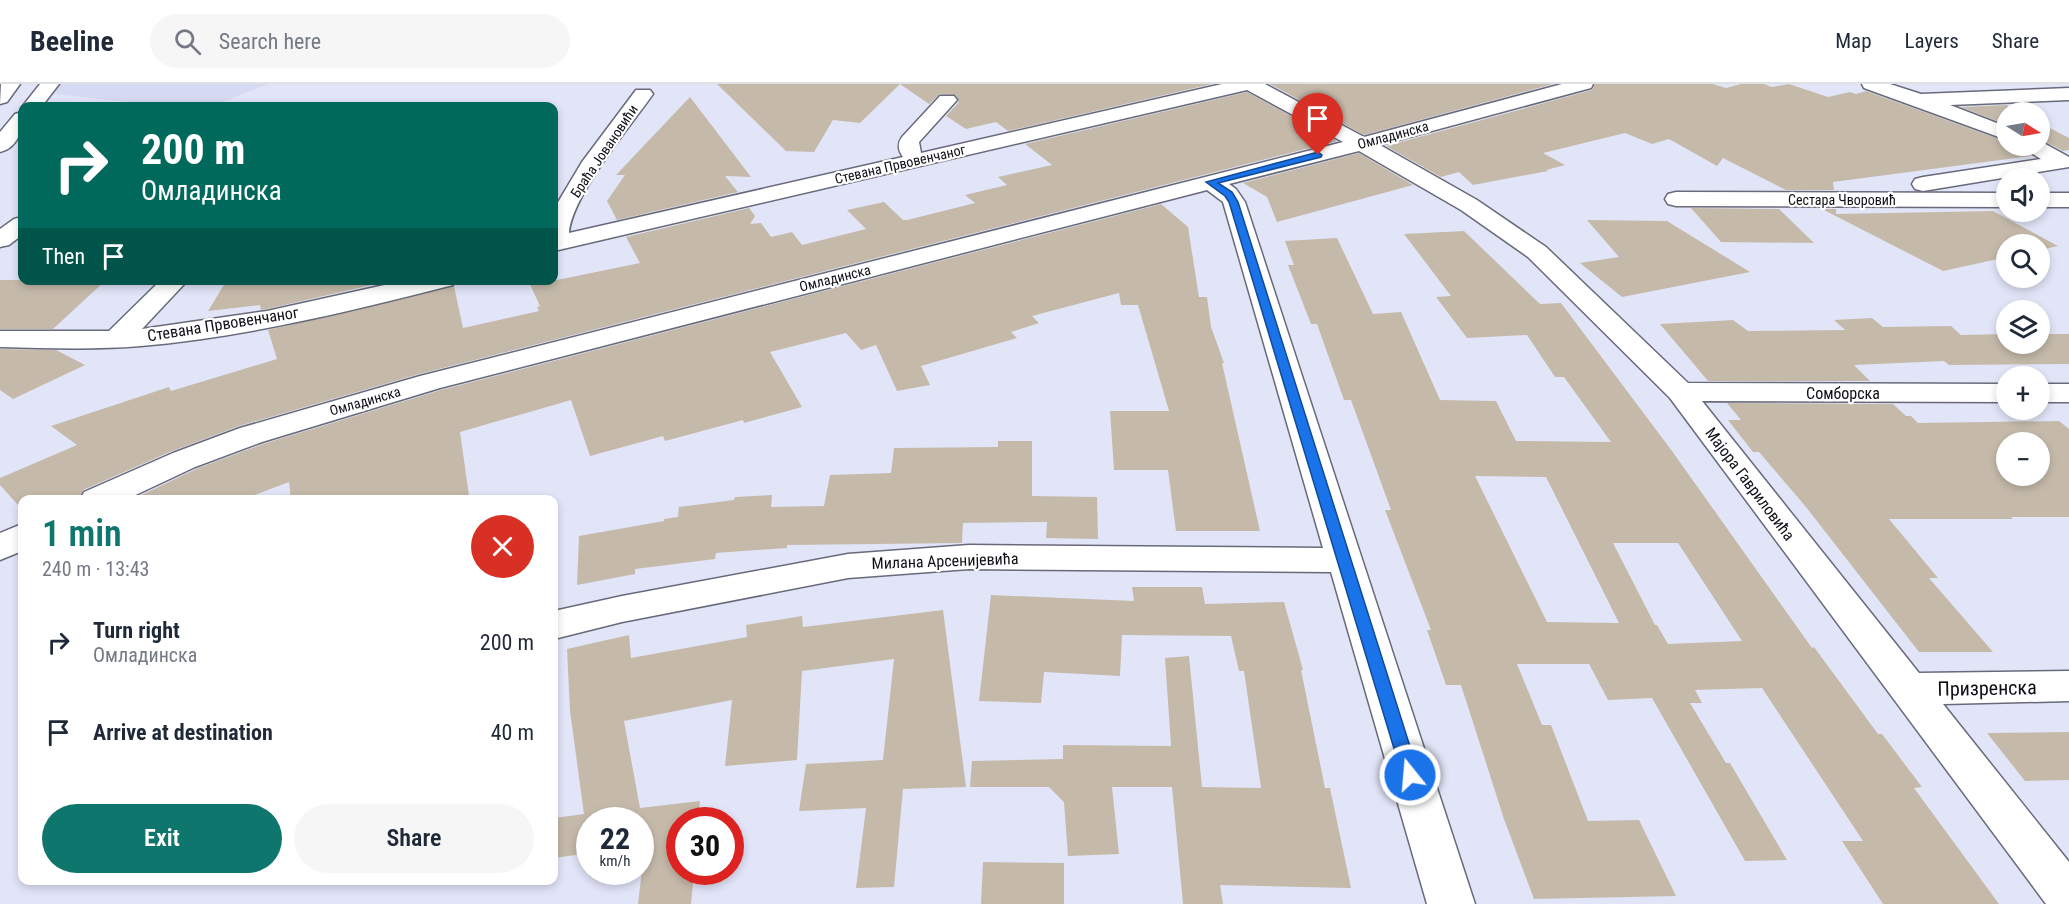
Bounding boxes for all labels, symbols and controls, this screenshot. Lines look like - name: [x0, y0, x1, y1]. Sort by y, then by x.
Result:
- search box: [150, 14, 570, 68]
- text: Beeline: [30, 25, 114, 58]
- icon: search: [171, 25, 204, 58]
- text: Search here: [219, 29, 321, 54]
- text: Map: [1835, 29, 1872, 53]
- text: Layers: [1905, 29, 1959, 53]
- text: Share: [1992, 29, 2039, 53]
- pin: [1292, 93, 1343, 155]
- street label: Браћа Јовановићи: [567, 102, 641, 200]
- icon: arrive: [1301, 102, 1334, 135]
- north arrow: [1996, 102, 2050, 156]
- map controls: [1996, 102, 2050, 486]
- street label: Омладинска: [1356, 118, 1430, 152]
- text: 200 m: [141, 125, 246, 174]
- icon: right: [42, 126, 120, 204]
- street label: Стевана Првовенчаног: [833, 141, 967, 187]
- button: sound: [1996, 168, 2050, 222]
- text: Омладинска: [141, 175, 282, 207]
- street label: Сестара Чворовић: [1788, 192, 1896, 208]
- button: search: [1996, 234, 2050, 288]
- icon: arrive: [97, 240, 130, 273]
- text: Then: [42, 244, 85, 269]
- street label: Омладинска: [798, 261, 872, 295]
- button: layers: [1996, 300, 2050, 354]
- street label: Стевана Првовенчаног: [146, 303, 300, 345]
- button: +: [1996, 366, 2050, 420]
- street label: Омладинска: [328, 383, 402, 419]
- street label: Сомборска: [1806, 384, 1880, 403]
- street label: Мајора Гавриловића: [1701, 424, 1799, 544]
- button: −: [1996, 432, 2050, 486]
- text: 1 min: [42, 513, 122, 555]
- button: close: [471, 515, 534, 578]
- street label: Милана Арсенијевића: [871, 549, 1019, 573]
- text: 240 m · 13:43: [42, 557, 149, 581]
- text: Turn right: [93, 618, 180, 643]
- icon: right: [42, 626, 75, 659]
- text: 200 m: [480, 630, 534, 655]
- text: Омладинска: [93, 643, 197, 667]
- street label: Призренска: [1937, 675, 2037, 701]
- icon: arrive: [42, 716, 75, 749]
- text: Arrive at destination: [93, 720, 273, 745]
- text: 40 m: [491, 720, 534, 745]
- position arrow: [1378, 743, 1442, 807]
- button: Exit: [42, 804, 282, 873]
- button: Share: [294, 804, 534, 873]
- speed limit sign: 30: [666, 807, 744, 885]
- text: 22: [600, 821, 630, 856]
- text: km/h: [600, 852, 630, 870]

